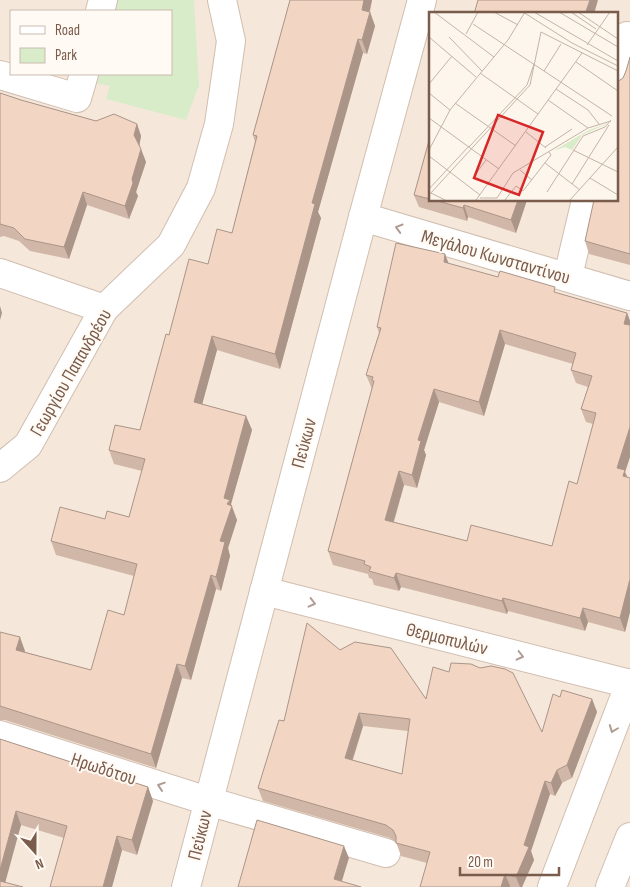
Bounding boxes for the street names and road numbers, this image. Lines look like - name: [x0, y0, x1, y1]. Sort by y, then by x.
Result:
- street label: Μεγάλου Κωνσταντίνου: [419, 225, 573, 290]
- street label: Γεωργίου Παπανδρέου: [26, 305, 117, 440]
- street label: Πεύκων: [287, 415, 322, 471]
- street label: Θερμοπυλών: [404, 618, 490, 661]
- street label: Ηρωδότου: [68, 748, 139, 791]
- street label: Πεύκων: [183, 808, 218, 863]

